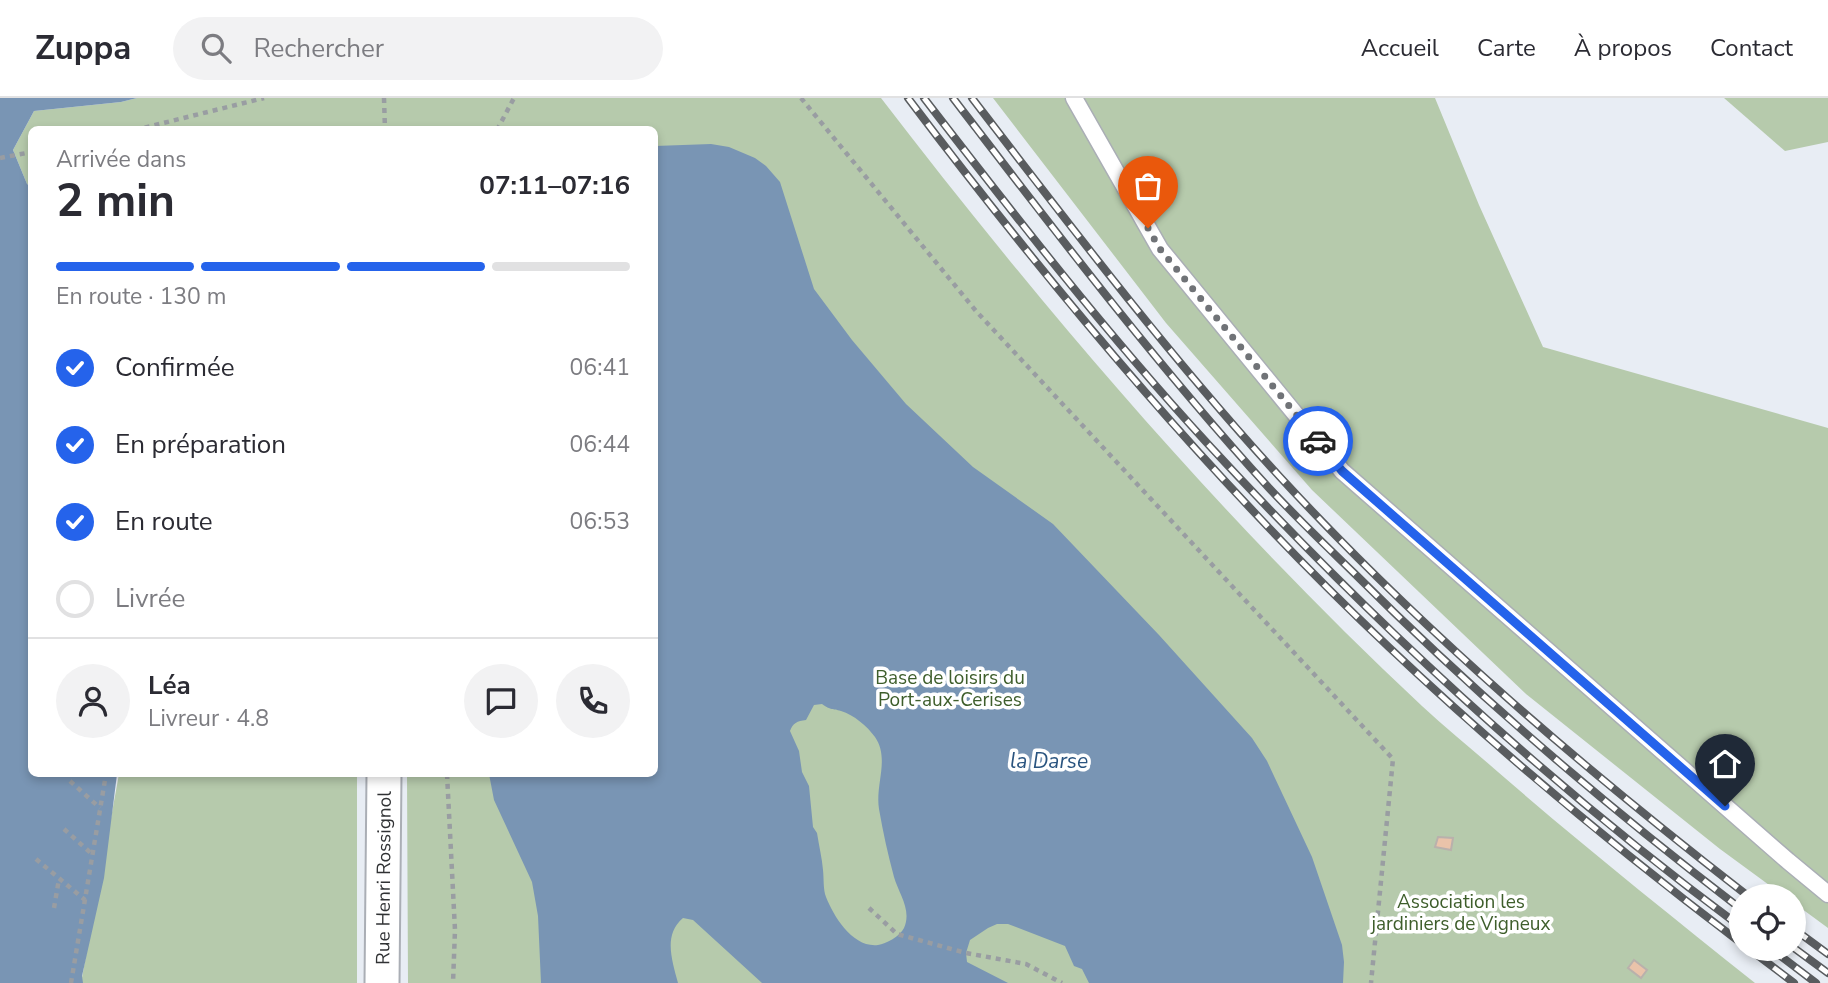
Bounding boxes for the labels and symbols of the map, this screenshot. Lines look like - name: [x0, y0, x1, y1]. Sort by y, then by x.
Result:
- pin: [1118, 156, 1178, 228]
- courier: [1283, 406, 1353, 476]
- park label: Base de loisirs du Port-aux-Cerises: [875, 665, 1025, 713]
- pin: [1695, 734, 1755, 806]
- water label: la Darse: [1010, 747, 1088, 775]
- street label: Rue Henri Rossignol: [370, 791, 398, 965]
- park label: Association les jardiniers de Vigneux: [1370, 889, 1551, 937]

